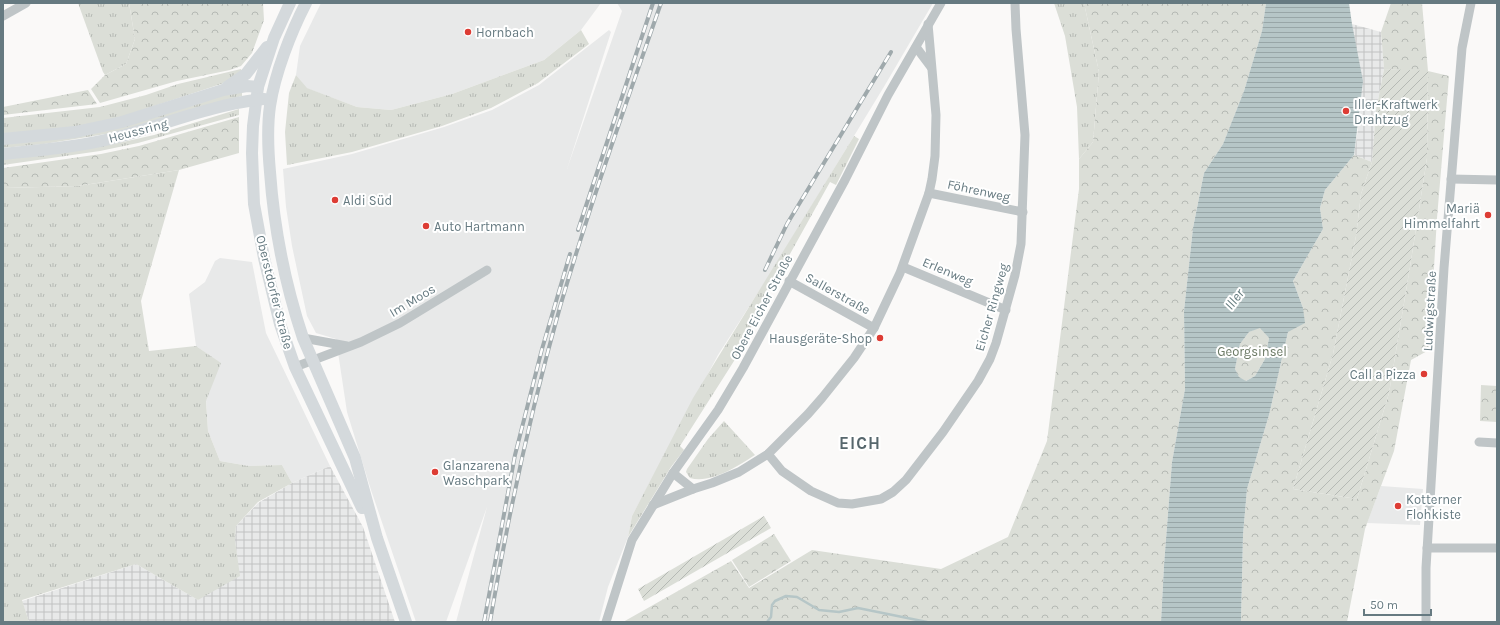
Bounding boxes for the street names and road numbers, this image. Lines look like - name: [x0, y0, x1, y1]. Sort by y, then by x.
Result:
- street label: Heussring: [107, 115, 170, 146]
- street label: Föhrenweg: [946, 176, 1012, 205]
- street label: Oberstdorfer Straße: [253, 234, 296, 351]
- street label: Obere Eicher Straße: [727, 252, 796, 362]
- street label: Erlenweg: [920, 254, 976, 289]
- street label: Eicher Ringweg: [972, 261, 1011, 353]
- street label: Sallerstraße: [803, 269, 873, 318]
- street label: Ludwigstraße: [1420, 270, 1439, 352]
- street label: Im Moos: [387, 281, 438, 320]

